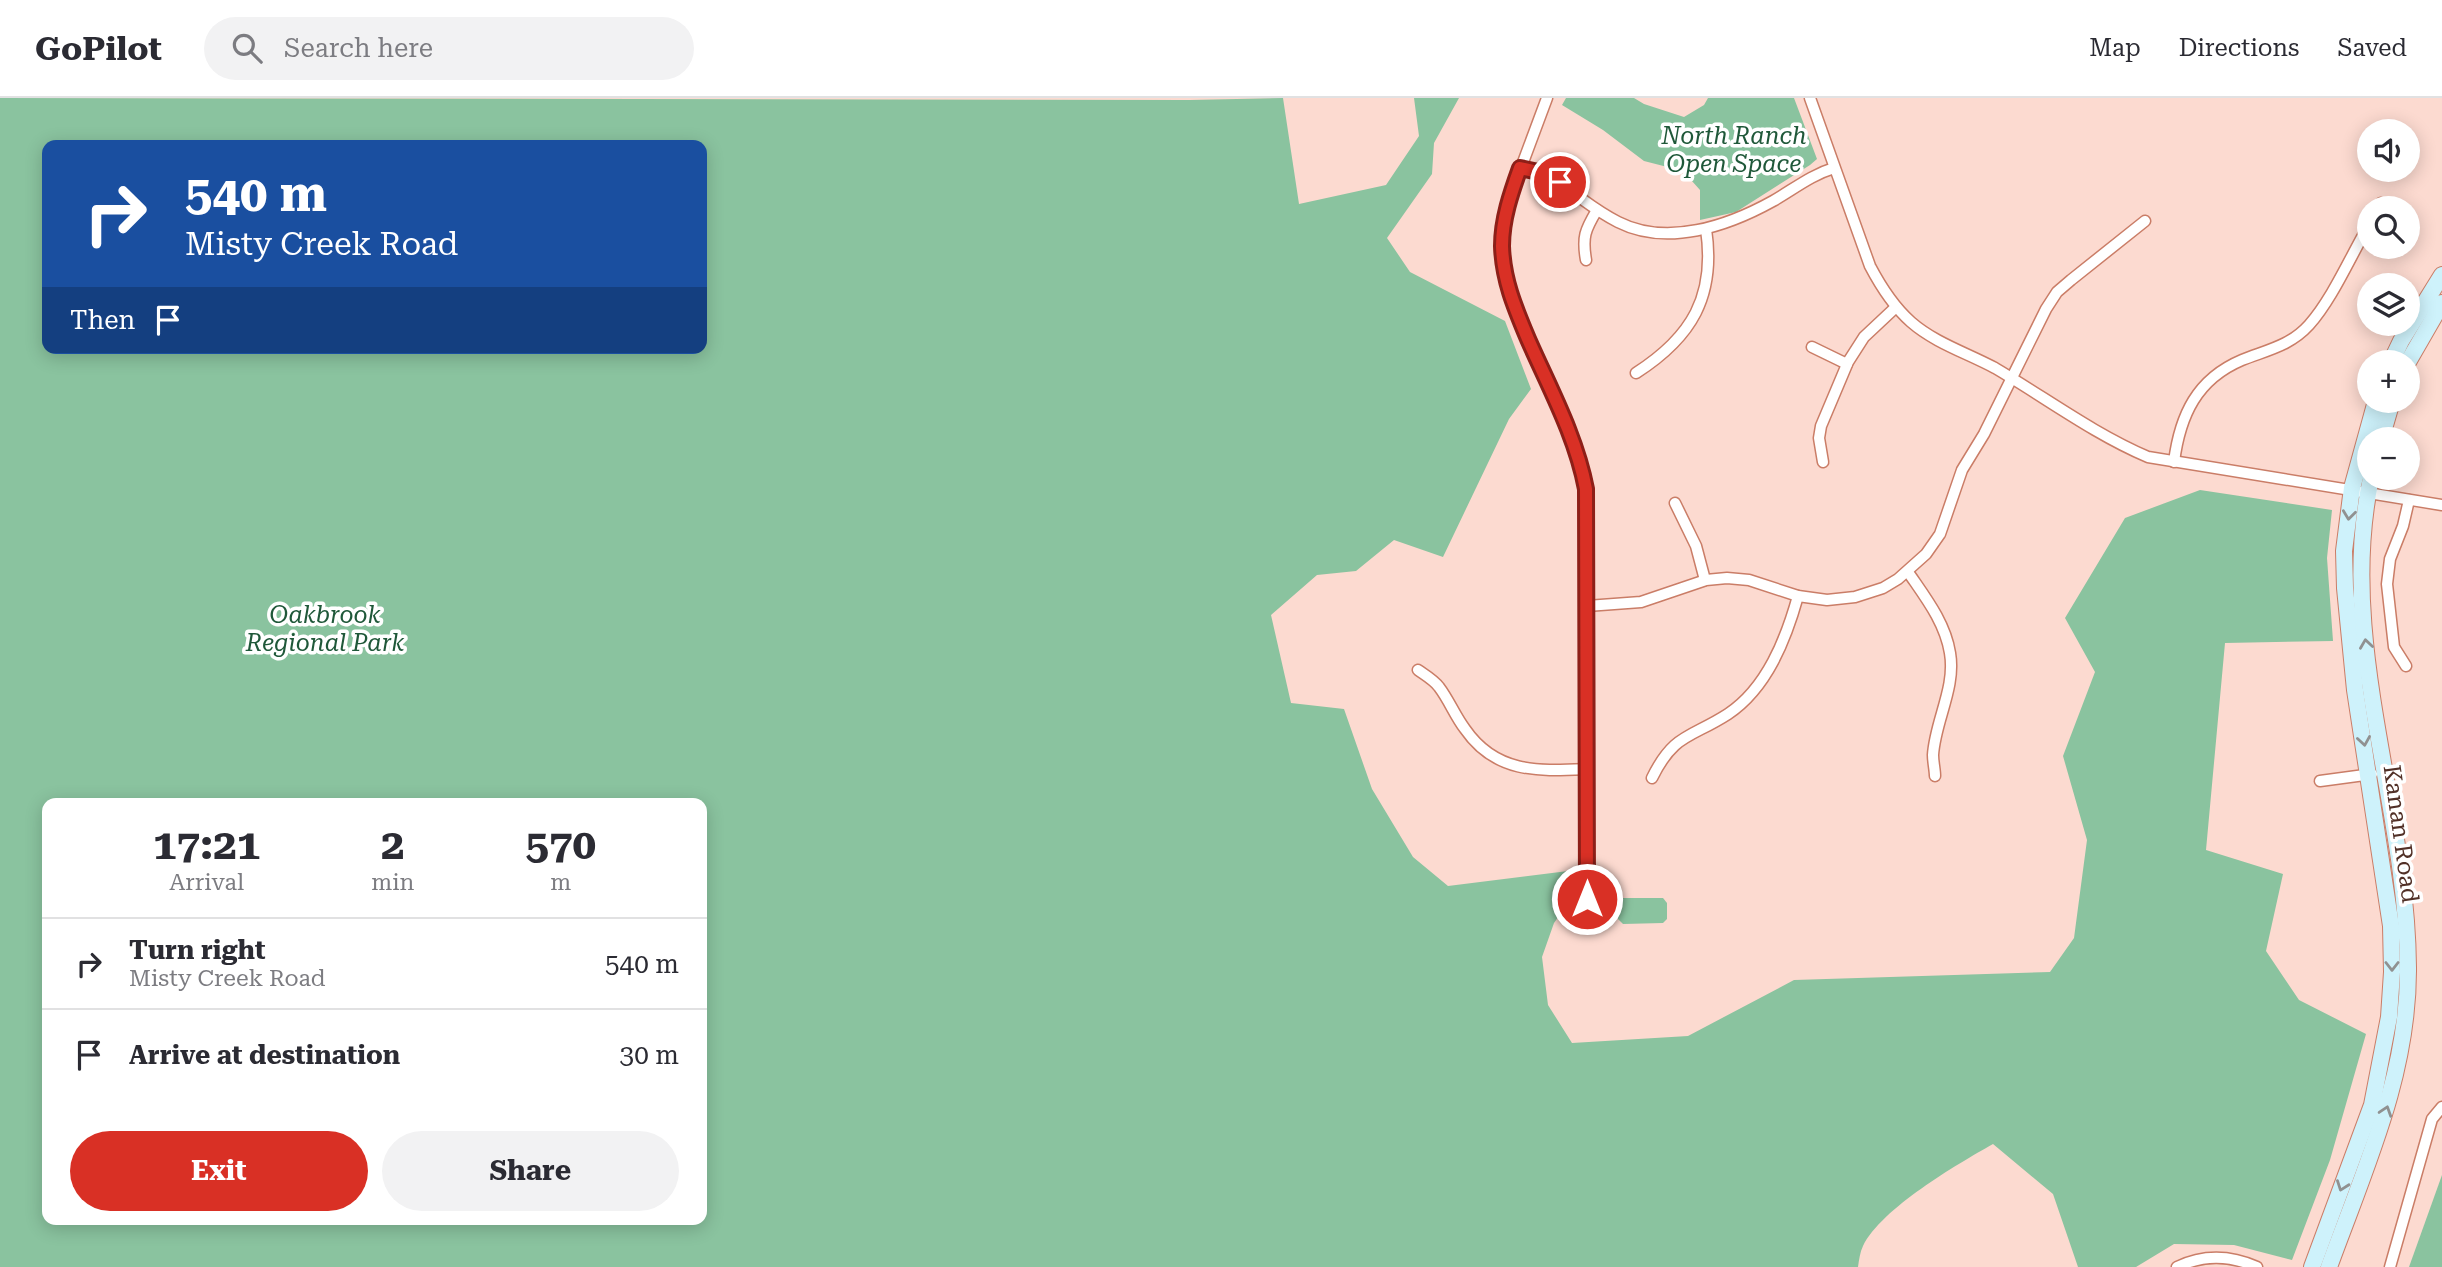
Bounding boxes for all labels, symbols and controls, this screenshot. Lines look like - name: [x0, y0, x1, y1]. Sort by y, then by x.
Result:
- search box: [204, 17, 694, 80]
- text: GoPilot: [35, 29, 162, 68]
- icon: search: [228, 29, 266, 67]
- text: Search here: [284, 33, 433, 63]
- text: Map: [2089, 34, 2141, 62]
- text: Directions: [2179, 34, 2299, 62]
- text: Saved: [2337, 34, 2407, 62]
- map controls: [2357, 119, 2420, 490]
- button: sound: [2357, 119, 2420, 182]
- park label: North Ranch Open Space: [1660, 122, 1807, 178]
- pin: [1530, 152, 1590, 212]
- icon: arrive: [1541, 163, 1579, 201]
- text: 540 m: [185, 166, 327, 223]
- icon: right: [70, 168, 161, 259]
- button: search: [2357, 196, 2420, 259]
- text: Misty Creek Road: [185, 225, 458, 263]
- button: layers: [2357, 273, 2420, 336]
- icon: arrive: [149, 301, 187, 339]
- text: Then: [70, 305, 135, 335]
- button: +: [2357, 350, 2420, 413]
- button: −: [2357, 427, 2420, 490]
- one-way arrow: [2341, 509, 2356, 520]
- park label: Oakbrook Regional Park: [245, 601, 404, 657]
- one-way arrow: [2359, 638, 2374, 650]
- one-way arrow: [2356, 735, 2371, 746]
- street label: Kanan Road: [2377, 763, 2425, 905]
- text: 17:21: [153, 820, 260, 869]
- text: 2: [381, 820, 405, 869]
- text: 570: [525, 820, 596, 869]
- position arrow: [1550, 862, 1624, 936]
- text: Arrival: [169, 869, 244, 896]
- text: min: [371, 869, 414, 896]
- text: m: [550, 869, 571, 896]
- text: Turn right: [129, 935, 265, 965]
- icon: right: [70, 945, 108, 983]
- text: 540 m: [605, 949, 679, 979]
- one-way arrow: [2384, 961, 2399, 972]
- text: Misty Creek Road: [129, 965, 325, 992]
- icon: arrive: [70, 1036, 108, 1074]
- text: Arrive at destination: [129, 1040, 400, 1070]
- text: 30 m: [620, 1040, 679, 1070]
- one-way arrow: [2378, 1105, 2392, 1118]
- button: Exit: [70, 1131, 368, 1211]
- button: Share: [382, 1131, 679, 1211]
- one-way arrow: [2336, 1180, 2350, 1192]

